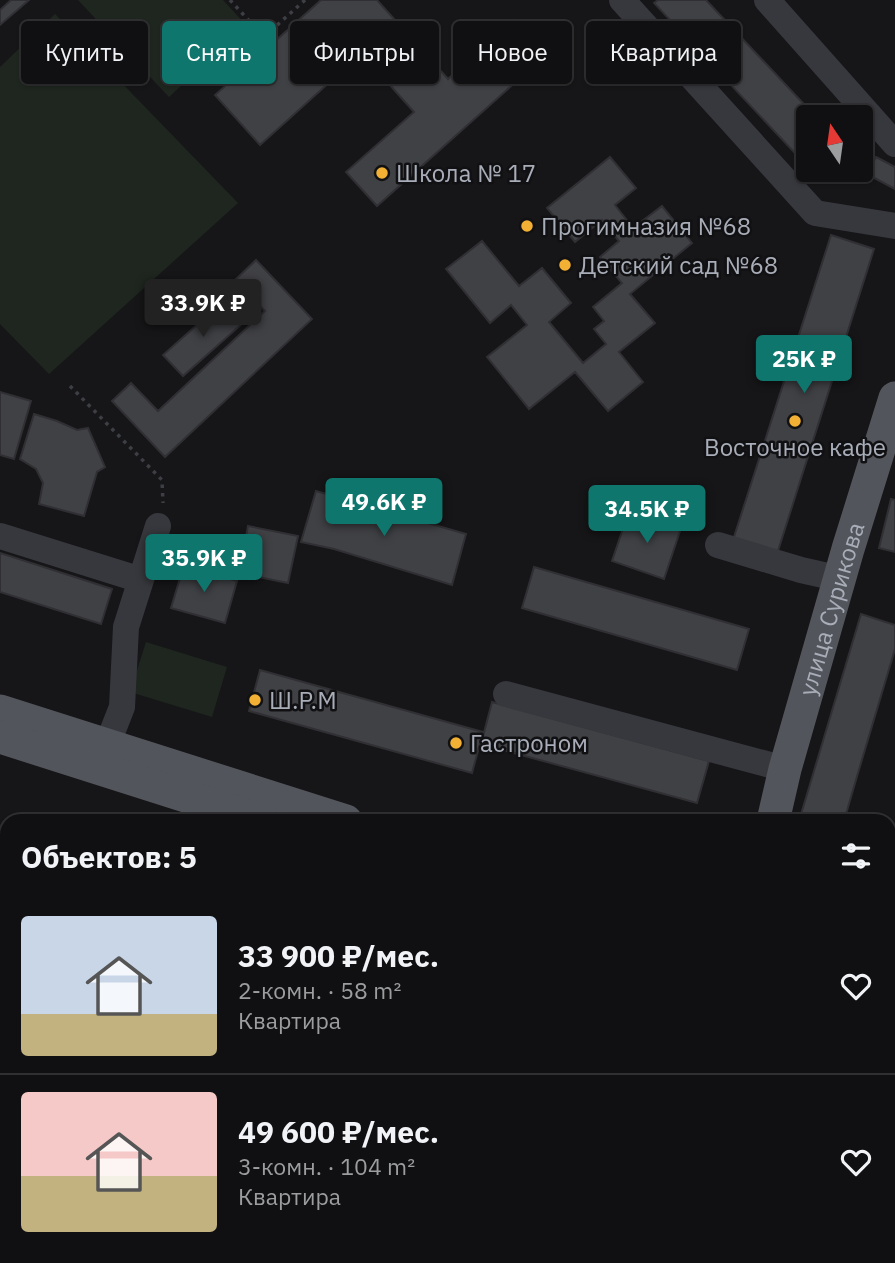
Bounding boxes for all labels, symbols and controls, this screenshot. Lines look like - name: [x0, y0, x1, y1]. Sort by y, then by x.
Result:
- chip: Купить: [21, 21, 148, 84]
- chip: Снять: [162, 21, 276, 84]
- chip: Фильтры: [290, 21, 439, 84]
- chip: Новое: [453, 21, 572, 84]
- chip: Квартира: [586, 21, 741, 84]
- north arrow: [796, 105, 873, 182]
- map controls: [796, 105, 873, 182]
- place label: Школа № 17: [396, 157, 536, 189]
- marker: Школа № 17: [374, 165, 390, 181]
- place label: Прогимназия №68: [541, 210, 751, 242]
- marker: Прогимназия №68: [519, 218, 535, 234]
- place label: Детский сад №68: [579, 249, 778, 281]
- marker: Детский сад №68: [557, 257, 573, 273]
- pin: 33.9K ₽: [138, 280, 268, 339]
- text: 33.9K ₽: [160, 287, 246, 317]
- pin: 25K ₽: [755, 336, 853, 395]
- text: 25K ₽: [772, 343, 836, 373]
- marker: Восточное кафе: [787, 413, 803, 429]
- place label: Восточное кафе: [704, 431, 886, 463]
- pin: 49.6K ₽: [319, 478, 449, 538]
- text: 49.6K ₽: [341, 486, 427, 516]
- pin: 34.5K ₽: [582, 486, 712, 545]
- text: 34.5K ₽: [604, 493, 690, 523]
- street label: улица Сурикова: [791, 518, 872, 699]
- pin: 35.9K ₽: [139, 534, 269, 594]
- text: 35.9K ₽: [161, 542, 247, 572]
- place label: Ш.Р.М: [269, 684, 337, 716]
- marker: Ш.Р.М: [247, 692, 263, 708]
- place label: Гастроном: [470, 727, 588, 759]
- marker: Гастроном: [448, 735, 464, 751]
- text: Объектов: 5: [21, 837, 197, 876]
- icon: filters: [837, 837, 875, 875]
- text: 33 900 ₽/мес.: [238, 936, 439, 975]
- icon: home: [77, 944, 161, 1028]
- icon: heart: [837, 967, 875, 1005]
- text: 2-комн. · 58 m²: [238, 975, 401, 1005]
- text: Квартира: [238, 1005, 341, 1035]
- text: 49 600 ₽/мес.: [238, 1112, 439, 1151]
- icon: home: [77, 1120, 161, 1204]
- icon: heart: [837, 1143, 875, 1181]
- text: 3-комн. · 104 m²: [238, 1151, 415, 1181]
- text: Квартира: [238, 1181, 341, 1211]

